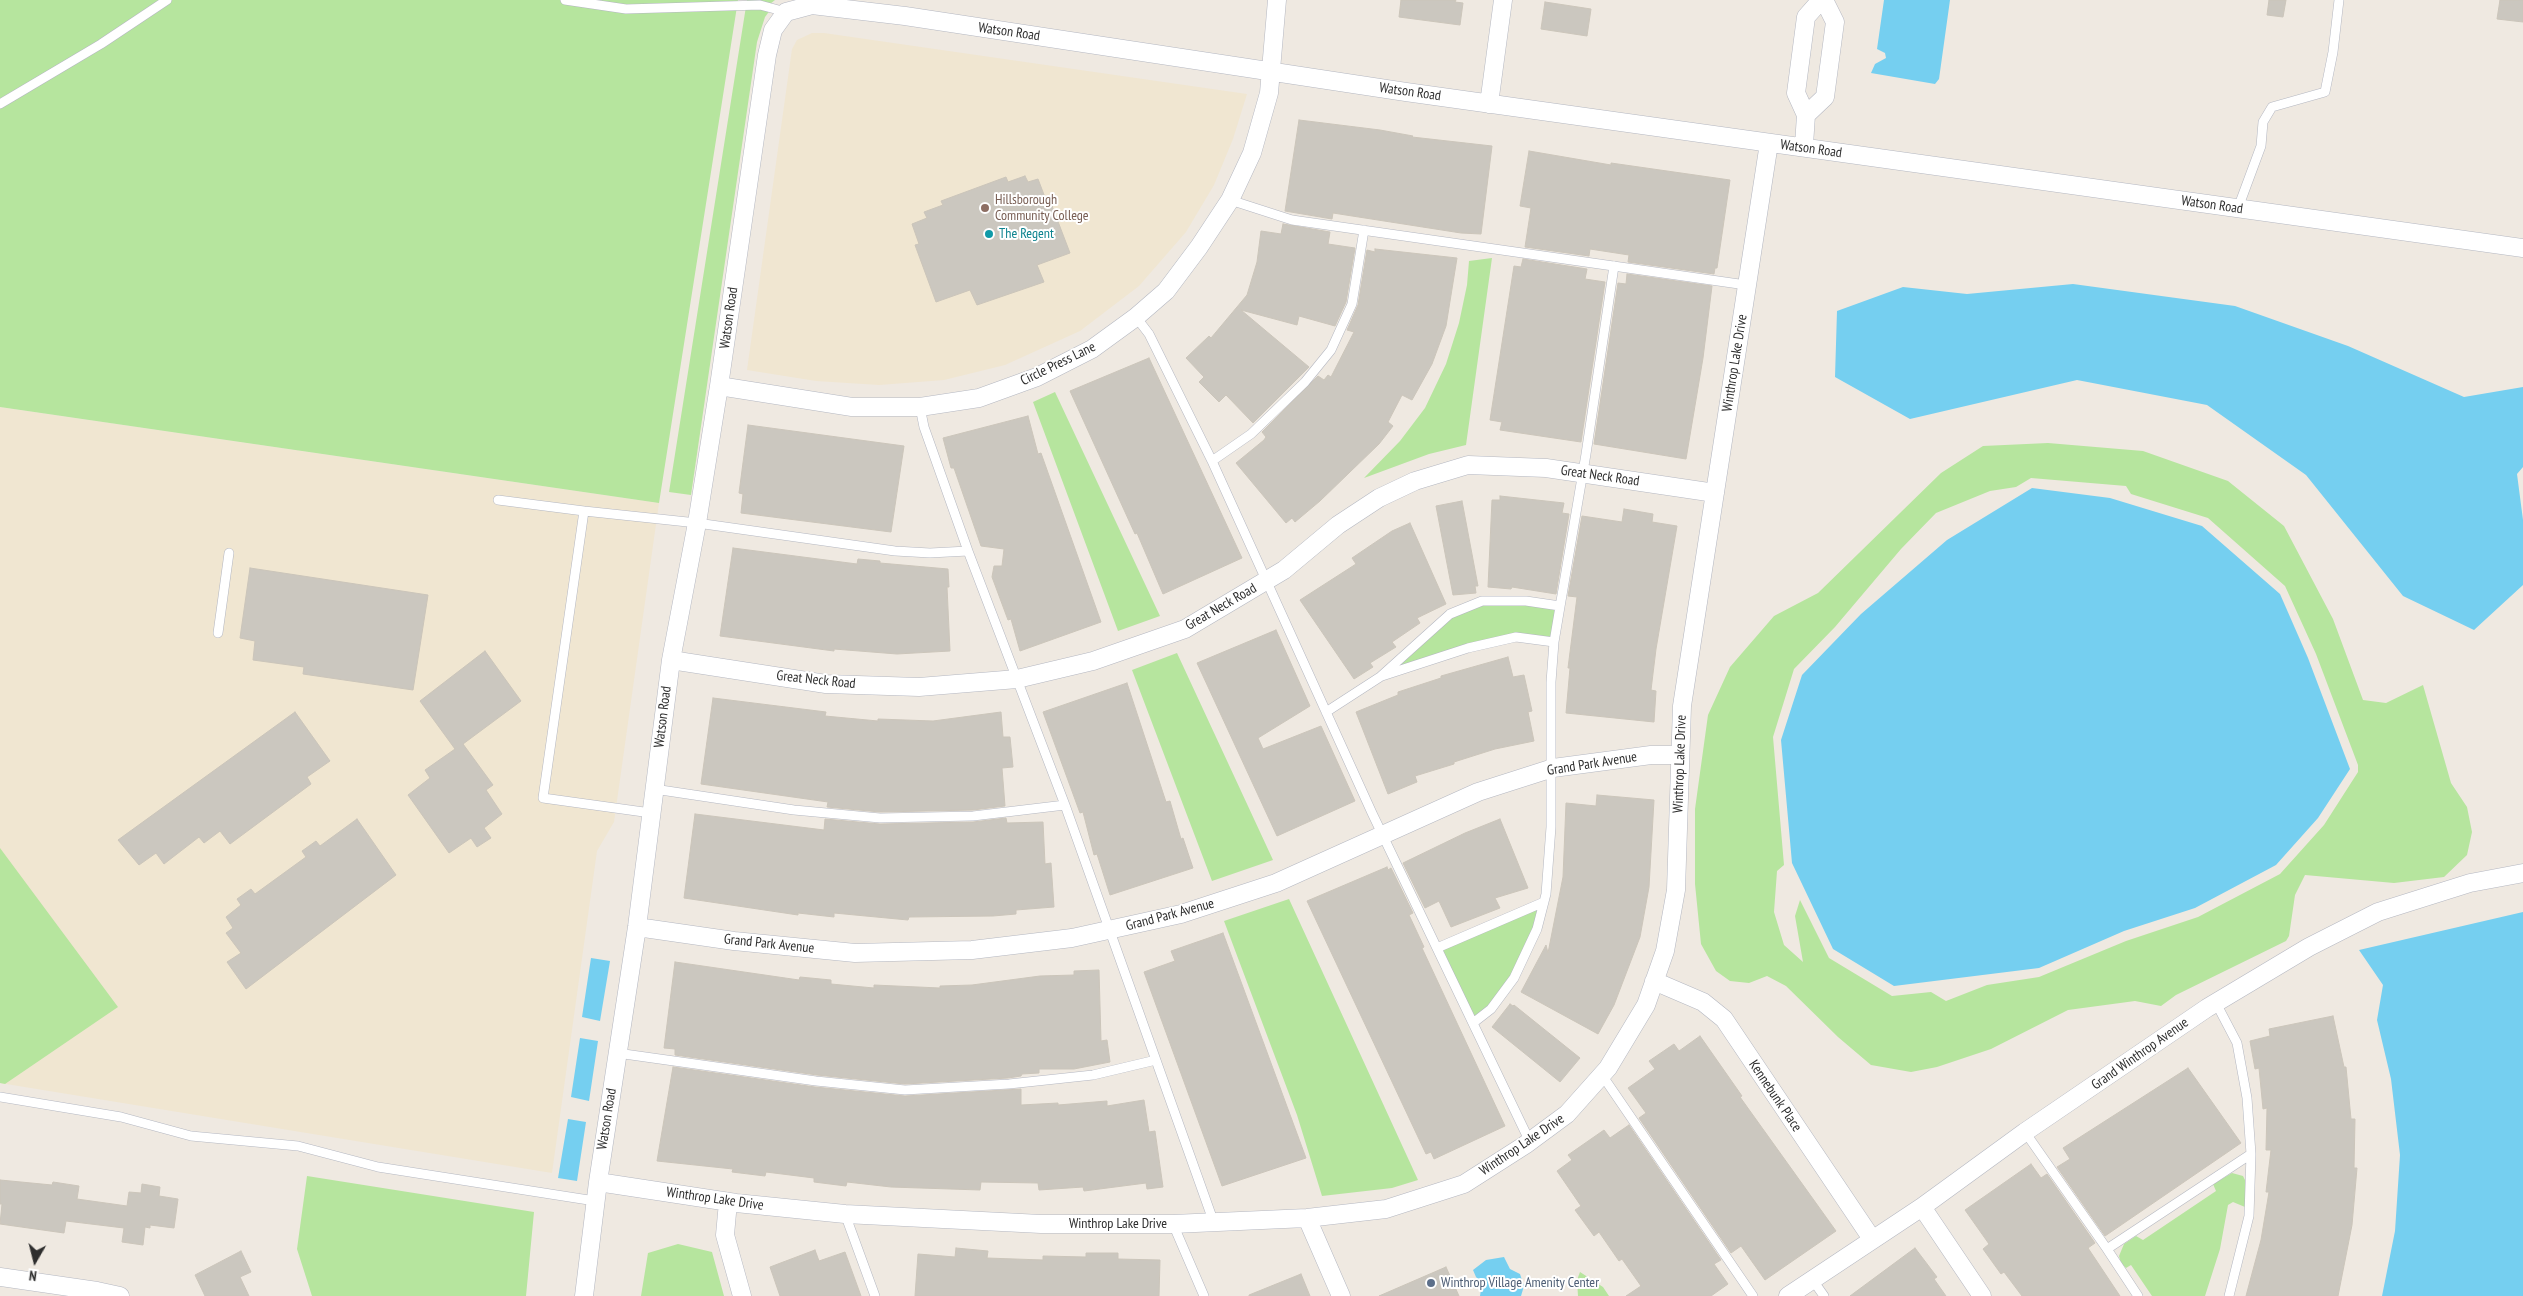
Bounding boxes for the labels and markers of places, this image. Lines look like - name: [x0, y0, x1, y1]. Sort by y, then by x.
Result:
- place label: Hillsborough Community College: [995, 192, 1089, 224]
- marker: Hillsborough Community College: [979, 202, 991, 214]
- place label: The Regent: [999, 226, 1054, 242]
- marker: The Regent: [983, 228, 995, 240]
- place label: Winthrop Village Amenity Center: [1441, 1275, 1599, 1291]
- marker: Winthrop Village Amenity Center: [1425, 1277, 1437, 1289]

